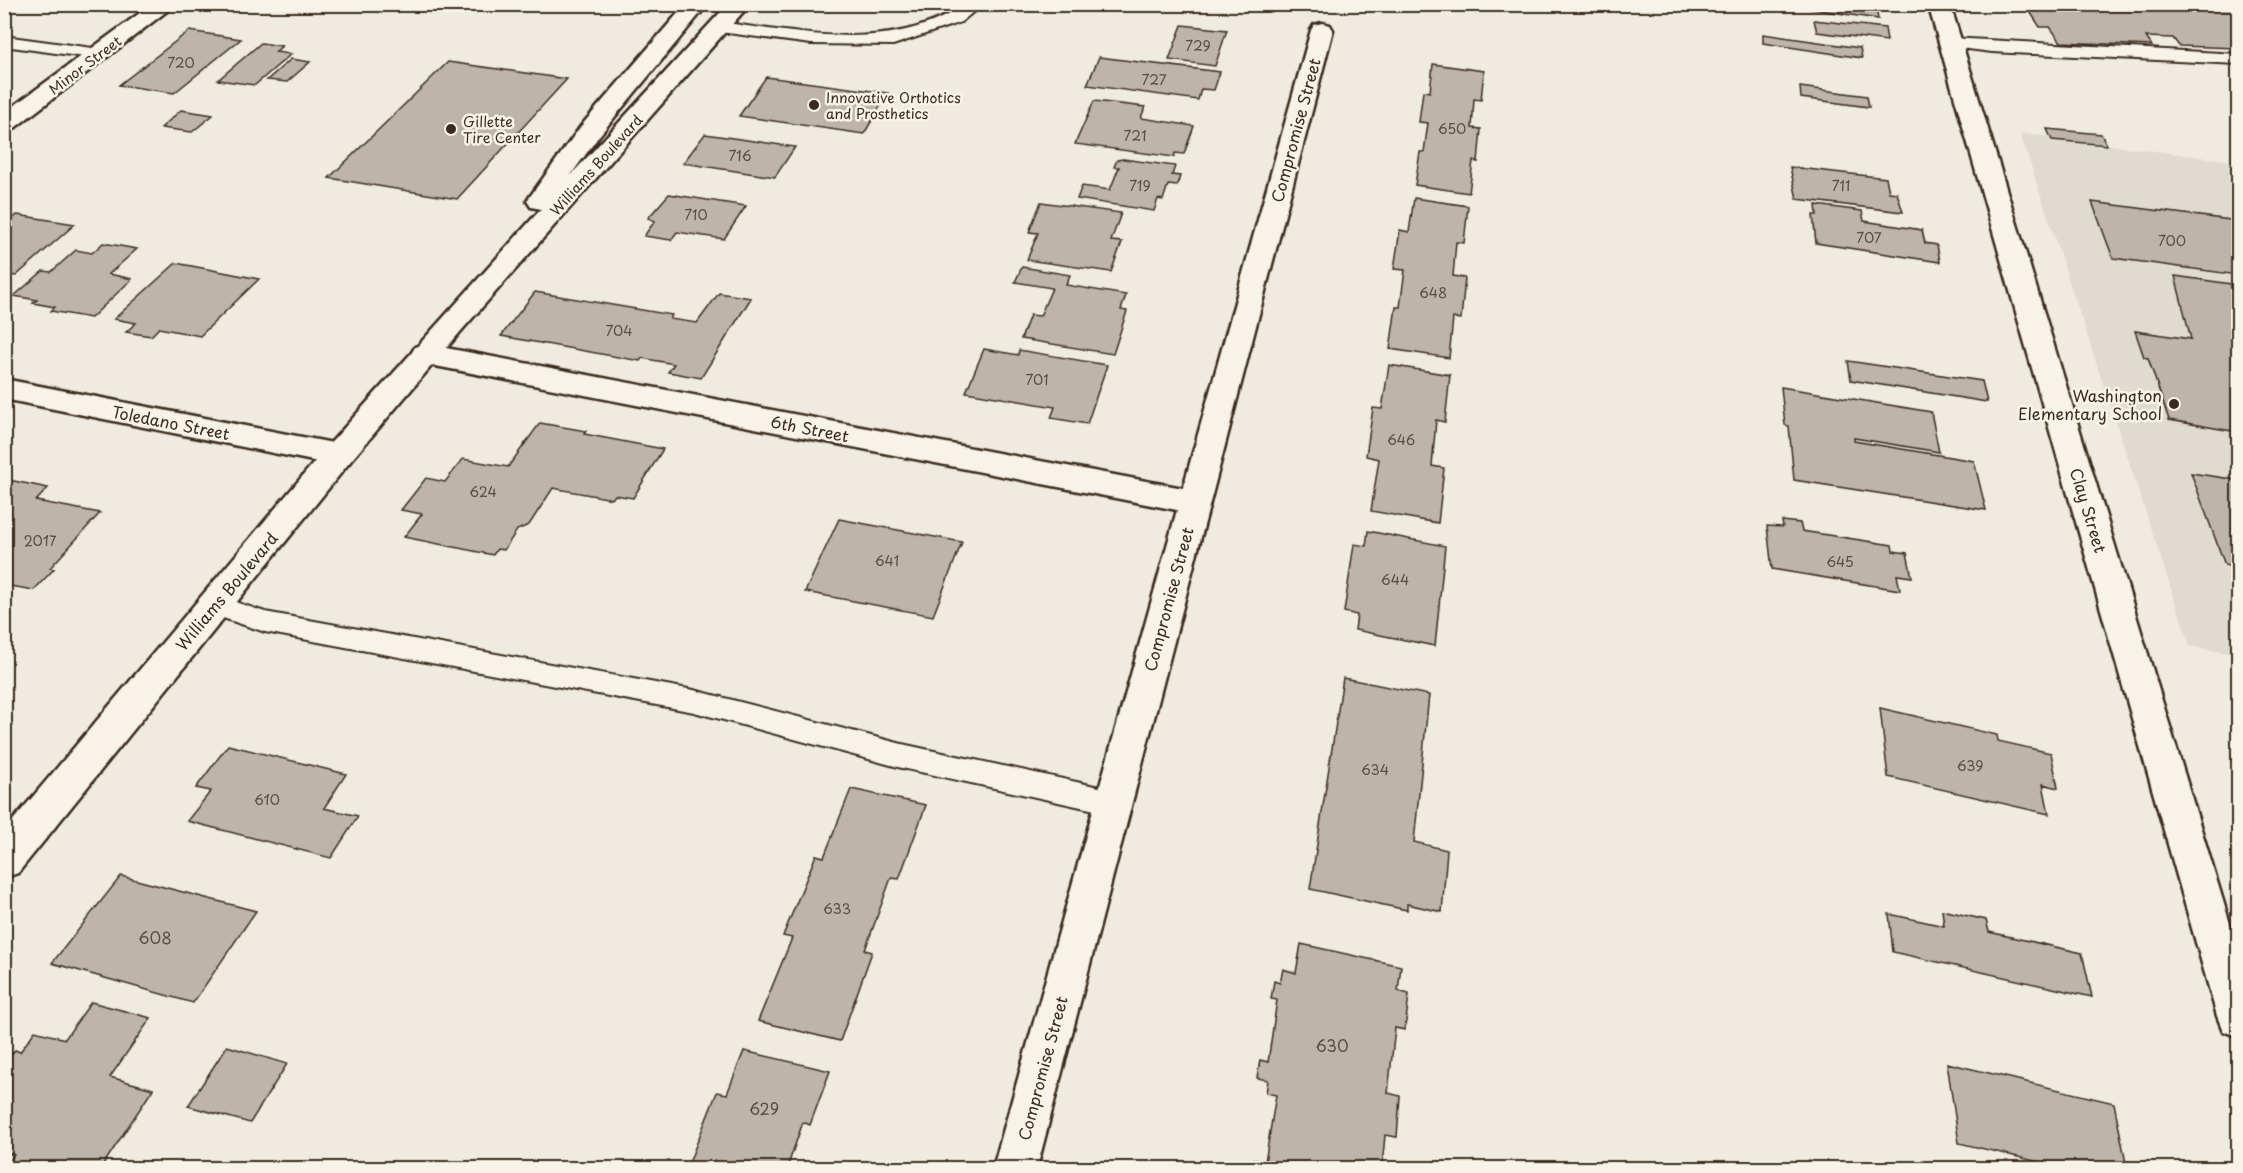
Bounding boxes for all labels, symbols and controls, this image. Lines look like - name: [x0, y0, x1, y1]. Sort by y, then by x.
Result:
- street label: Minor Street: [44, 30, 126, 99]
- house number: 729: [1185, 35, 1211, 56]
- house number: 720: [167, 52, 195, 73]
- street label: Compromise Street: [1264, 55, 1326, 205]
- house number: 727: [1141, 69, 1167, 90]
- place label: Innovative Orthotics and Prosthetics: [826, 87, 961, 124]
- marker: Innovative Orthotics and Prosthetics: [807, 98, 821, 112]
- street label: Williams Boulevard: [545, 110, 647, 220]
- place label: Gillette Tire Center: [463, 111, 541, 148]
- house number: 650: [1438, 118, 1466, 139]
- marker: Gillette Tire Center: [444, 122, 458, 136]
- house number: 721: [1124, 125, 1146, 146]
- house number: 716: [729, 145, 752, 166]
- house number: 719: [1129, 175, 1151, 196]
- house number: 711: [1832, 175, 1850, 196]
- house number: 710: [684, 204, 708, 225]
- house number: 707: [1856, 227, 1882, 248]
- house number: 700: [2158, 230, 2186, 251]
- house number: 648: [1419, 282, 1447, 303]
- house number: 704: [605, 320, 633, 341]
- house number: 701: [1025, 369, 1049, 390]
- place label: Washington Elementary School: [2018, 383, 2162, 425]
- marker: Washington Elementary School: [2167, 397, 2181, 411]
- street label: Toledano Street: [110, 399, 232, 445]
- street label: 6th Street: [769, 409, 852, 447]
- house number: 646: [1387, 429, 1415, 450]
- street label: Clay Street: [2065, 465, 2113, 556]
- house number: 624: [469, 481, 497, 502]
- street label: Compromise Street: [1137, 524, 1199, 674]
- street label: Williams Boulevard: [169, 526, 283, 655]
- house number: 2017: [23, 530, 57, 551]
- house number: 641: [875, 550, 899, 571]
- house number: 645: [1826, 551, 1854, 572]
- house number: 644: [1381, 569, 1409, 590]
- house number: 639: [1957, 755, 1983, 776]
- house number: 634: [1361, 759, 1389, 780]
- house number: 610: [254, 789, 280, 810]
- house number: 633: [823, 898, 851, 919]
- house number: 608: [138, 925, 172, 949]
- street label: Compromise Street: [1011, 993, 1073, 1143]
- house number: 630: [1315, 1033, 1349, 1057]
- house number: 629: [749, 1096, 779, 1120]

